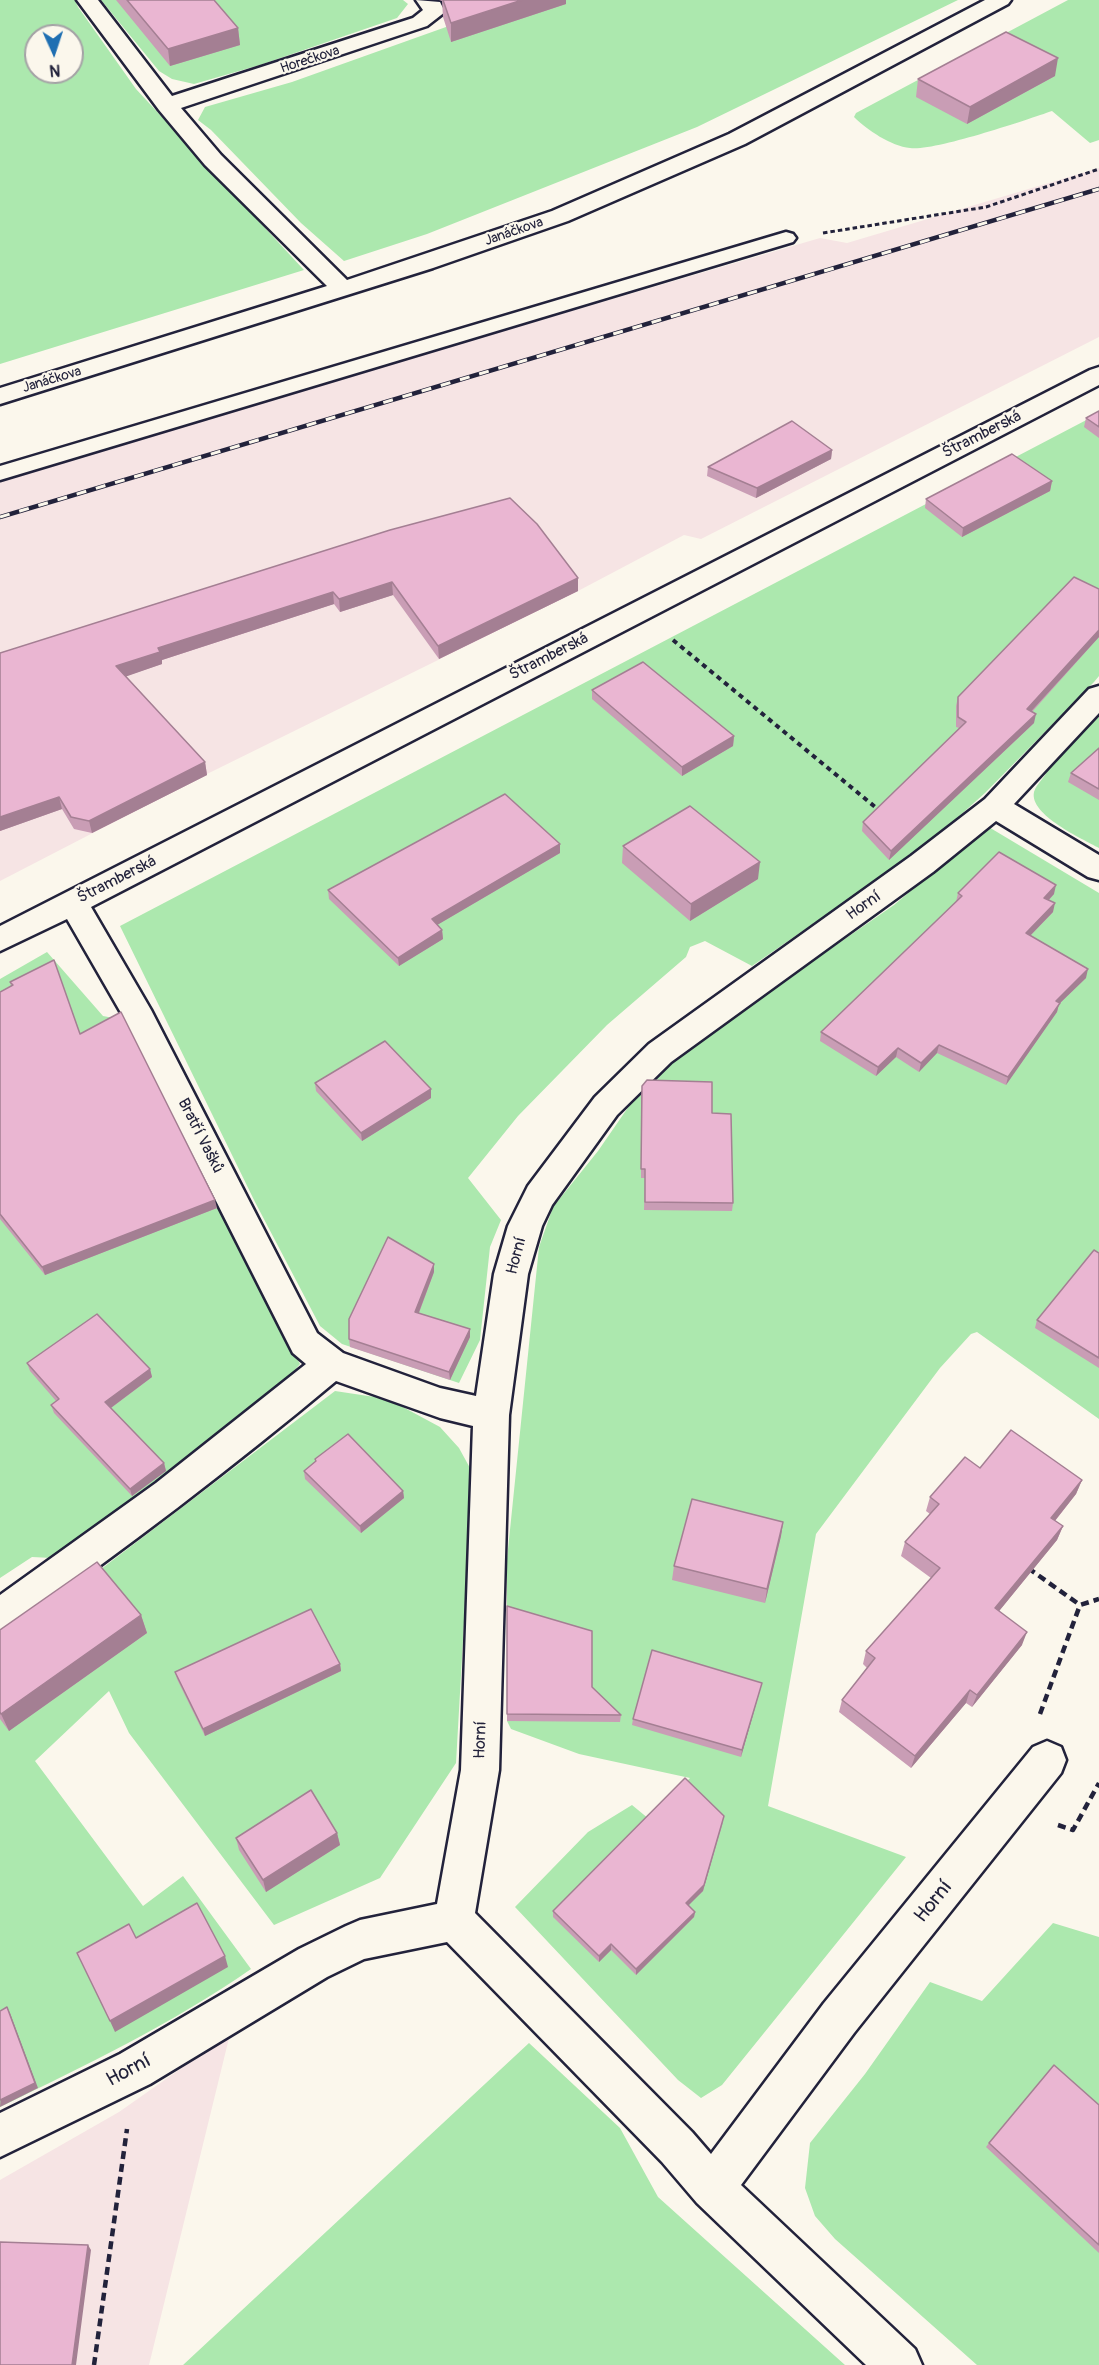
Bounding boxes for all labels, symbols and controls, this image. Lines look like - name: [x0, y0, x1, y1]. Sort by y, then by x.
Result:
- north arrow: [24, 24, 84, 84]
- street label: Horečkova: [278, 43, 342, 77]
- text: N: [49, 60, 61, 80]
- street label: Janáčkova: [483, 214, 545, 250]
- street label: Janáčkova: [21, 363, 83, 397]
- street label: Štramberská: [939, 407, 1025, 463]
- street label: Štramberská: [506, 629, 592, 685]
- street label: Štramberská: [74, 852, 160, 908]
- street label: Horní: [843, 887, 885, 925]
- street label: Bratří Vašků: [173, 1095, 227, 1177]
- street label: Horní: [503, 1235, 531, 1277]
- street label: Horní: [471, 1721, 491, 1759]
- street label: Horní: [910, 1876, 958, 1928]
- street label: Horní: [102, 2049, 156, 2093]

